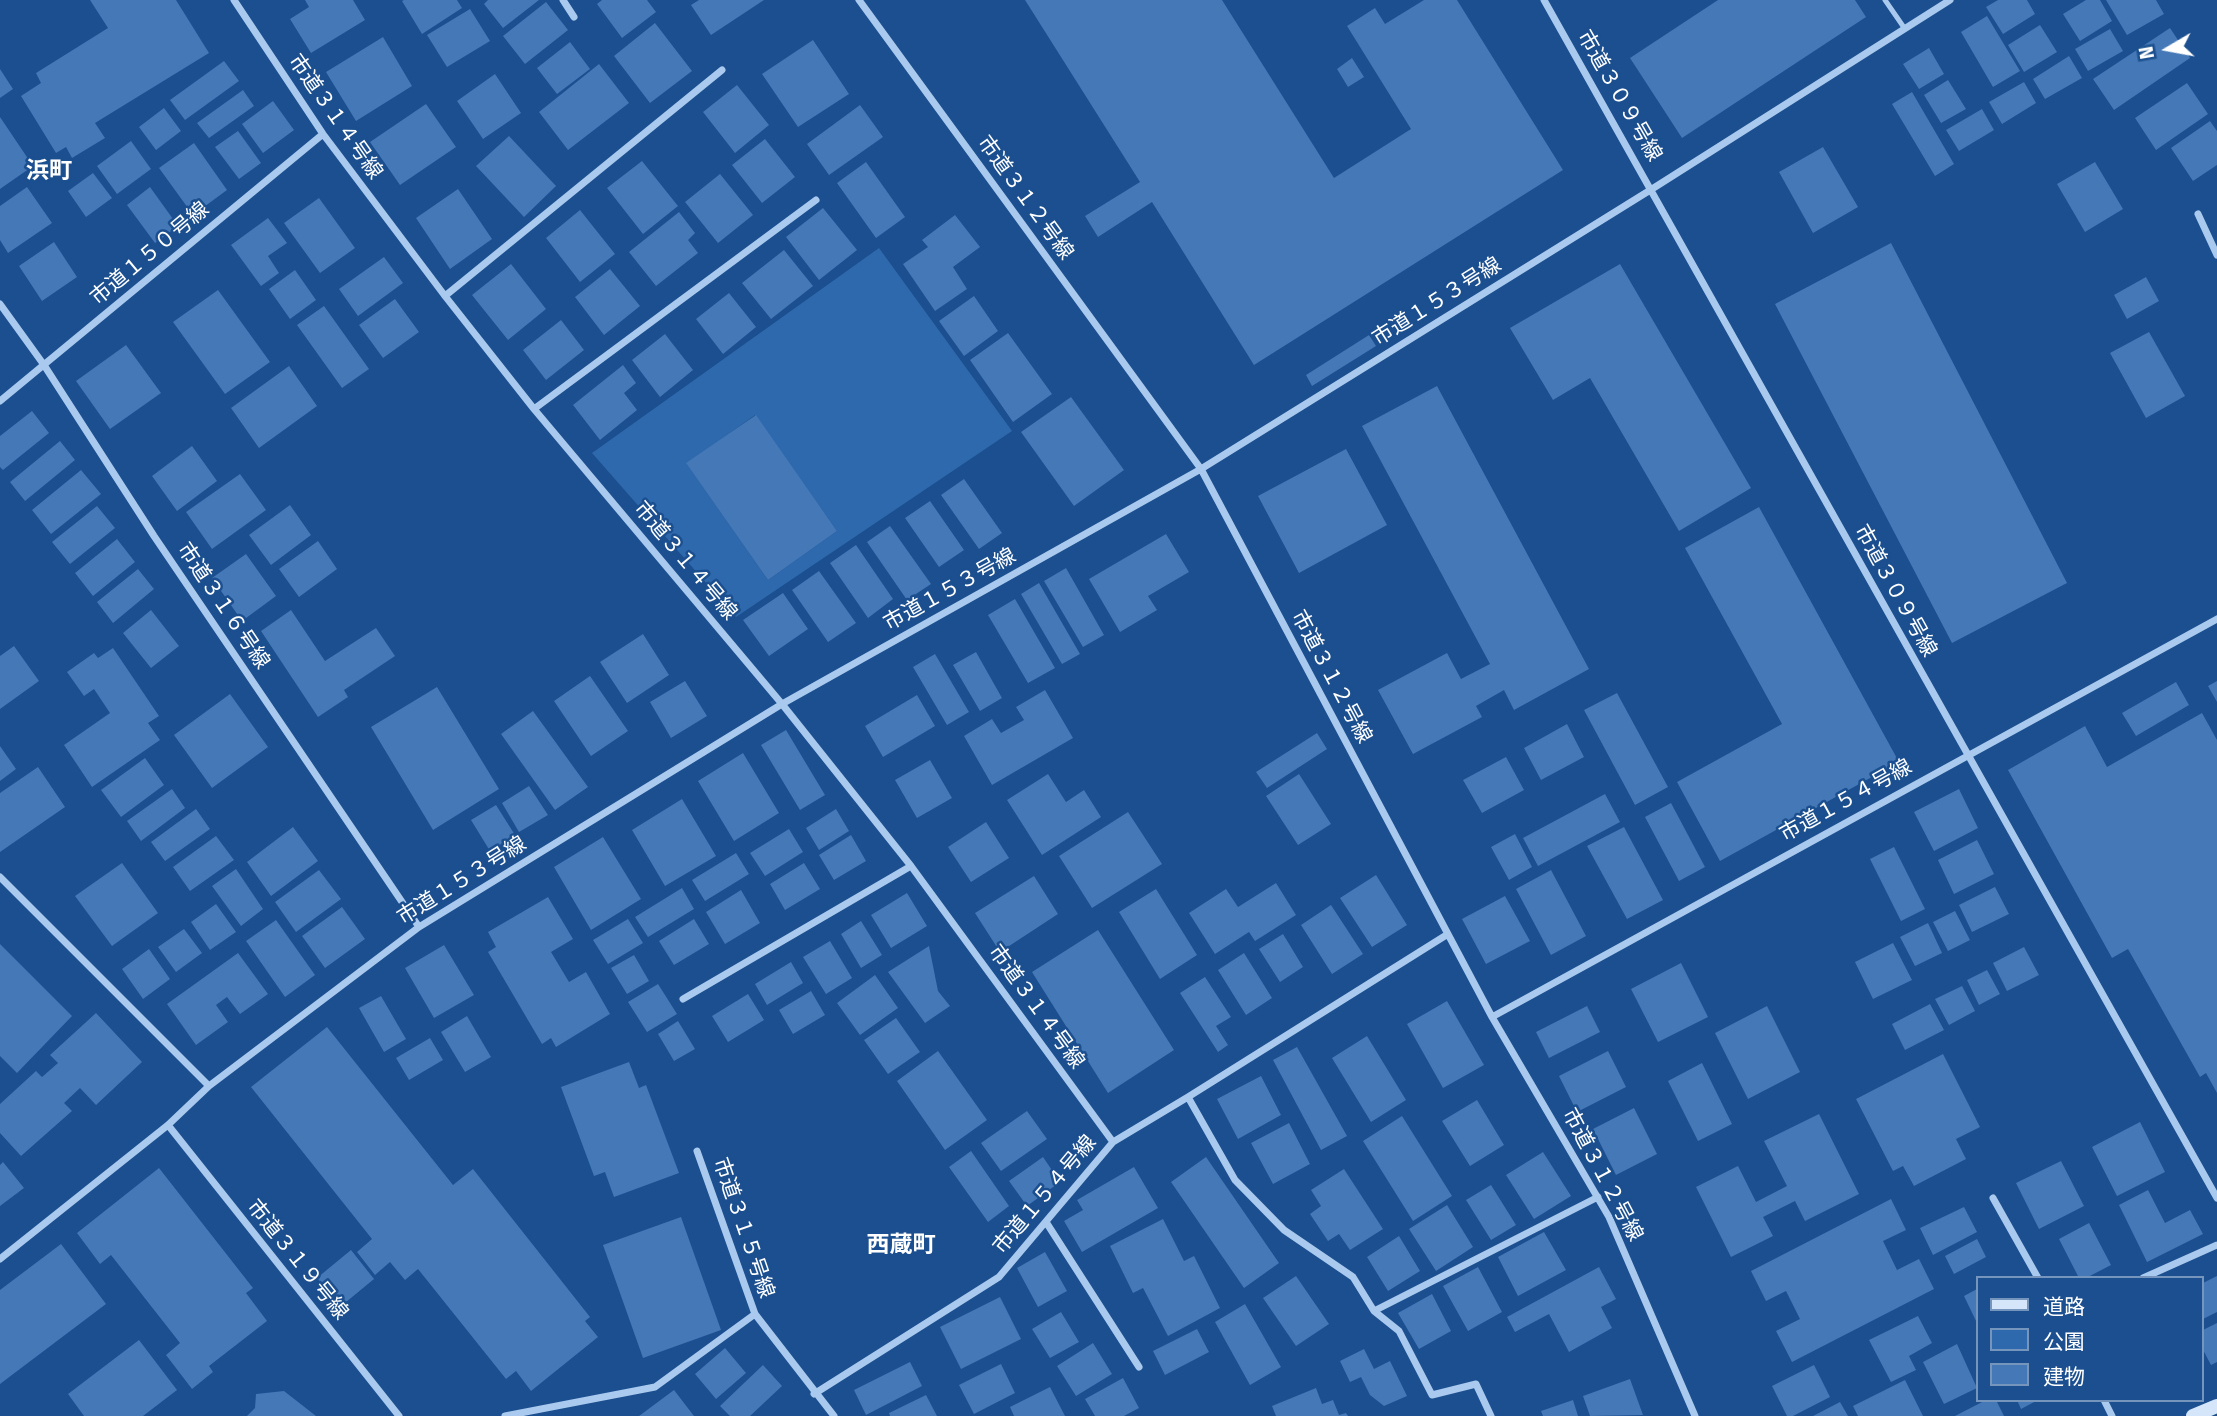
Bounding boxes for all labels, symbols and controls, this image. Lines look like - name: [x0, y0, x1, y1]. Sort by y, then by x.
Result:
- north arrow: [2133, 14, 2203, 84]
- street label: 市道３０９号線: [1571, 26, 1667, 166]
- text: N: [2134, 45, 2159, 61]
- street label: 市道３１４号線: [283, 50, 387, 184]
- street label: 市道３１２号線: [972, 131, 1078, 265]
- district label: 浜町: [26, 158, 72, 186]
- street label: 市道１５０号線: [86, 197, 214, 311]
- street label: 市道１５３号線: [1368, 252, 1506, 352]
- street label: 市道３１４号線: [628, 497, 742, 625]
- street label: 市道３０９号線: [1848, 521, 1942, 661]
- street label: 市道３１６号線: [171, 538, 275, 674]
- street label: 市道１５３号線: [880, 543, 1020, 637]
- street label: 市道３１２号線: [1285, 606, 1377, 748]
- street label: 市道１５４号線: [1776, 754, 1916, 848]
- street label: 市道１５３号線: [393, 831, 531, 931]
- street label: 市道３１４号線: [983, 940, 1089, 1074]
- street label: 市道３１２号線: [1556, 1104, 1648, 1246]
- street label: 市道１５４号線: [988, 1131, 1102, 1259]
- street label: 市道３１５号線: [707, 1154, 779, 1302]
- street label: 市道３１９号線: [241, 1195, 353, 1325]
- district label: 西蔵町: [867, 1232, 935, 1260]
- legend: [1976, 1276, 2203, 1402]
- text: 道路: [2043, 1294, 2085, 1320]
- text: 公園: [2043, 1329, 2085, 1355]
- text: 建物: [2043, 1364, 2085, 1390]

